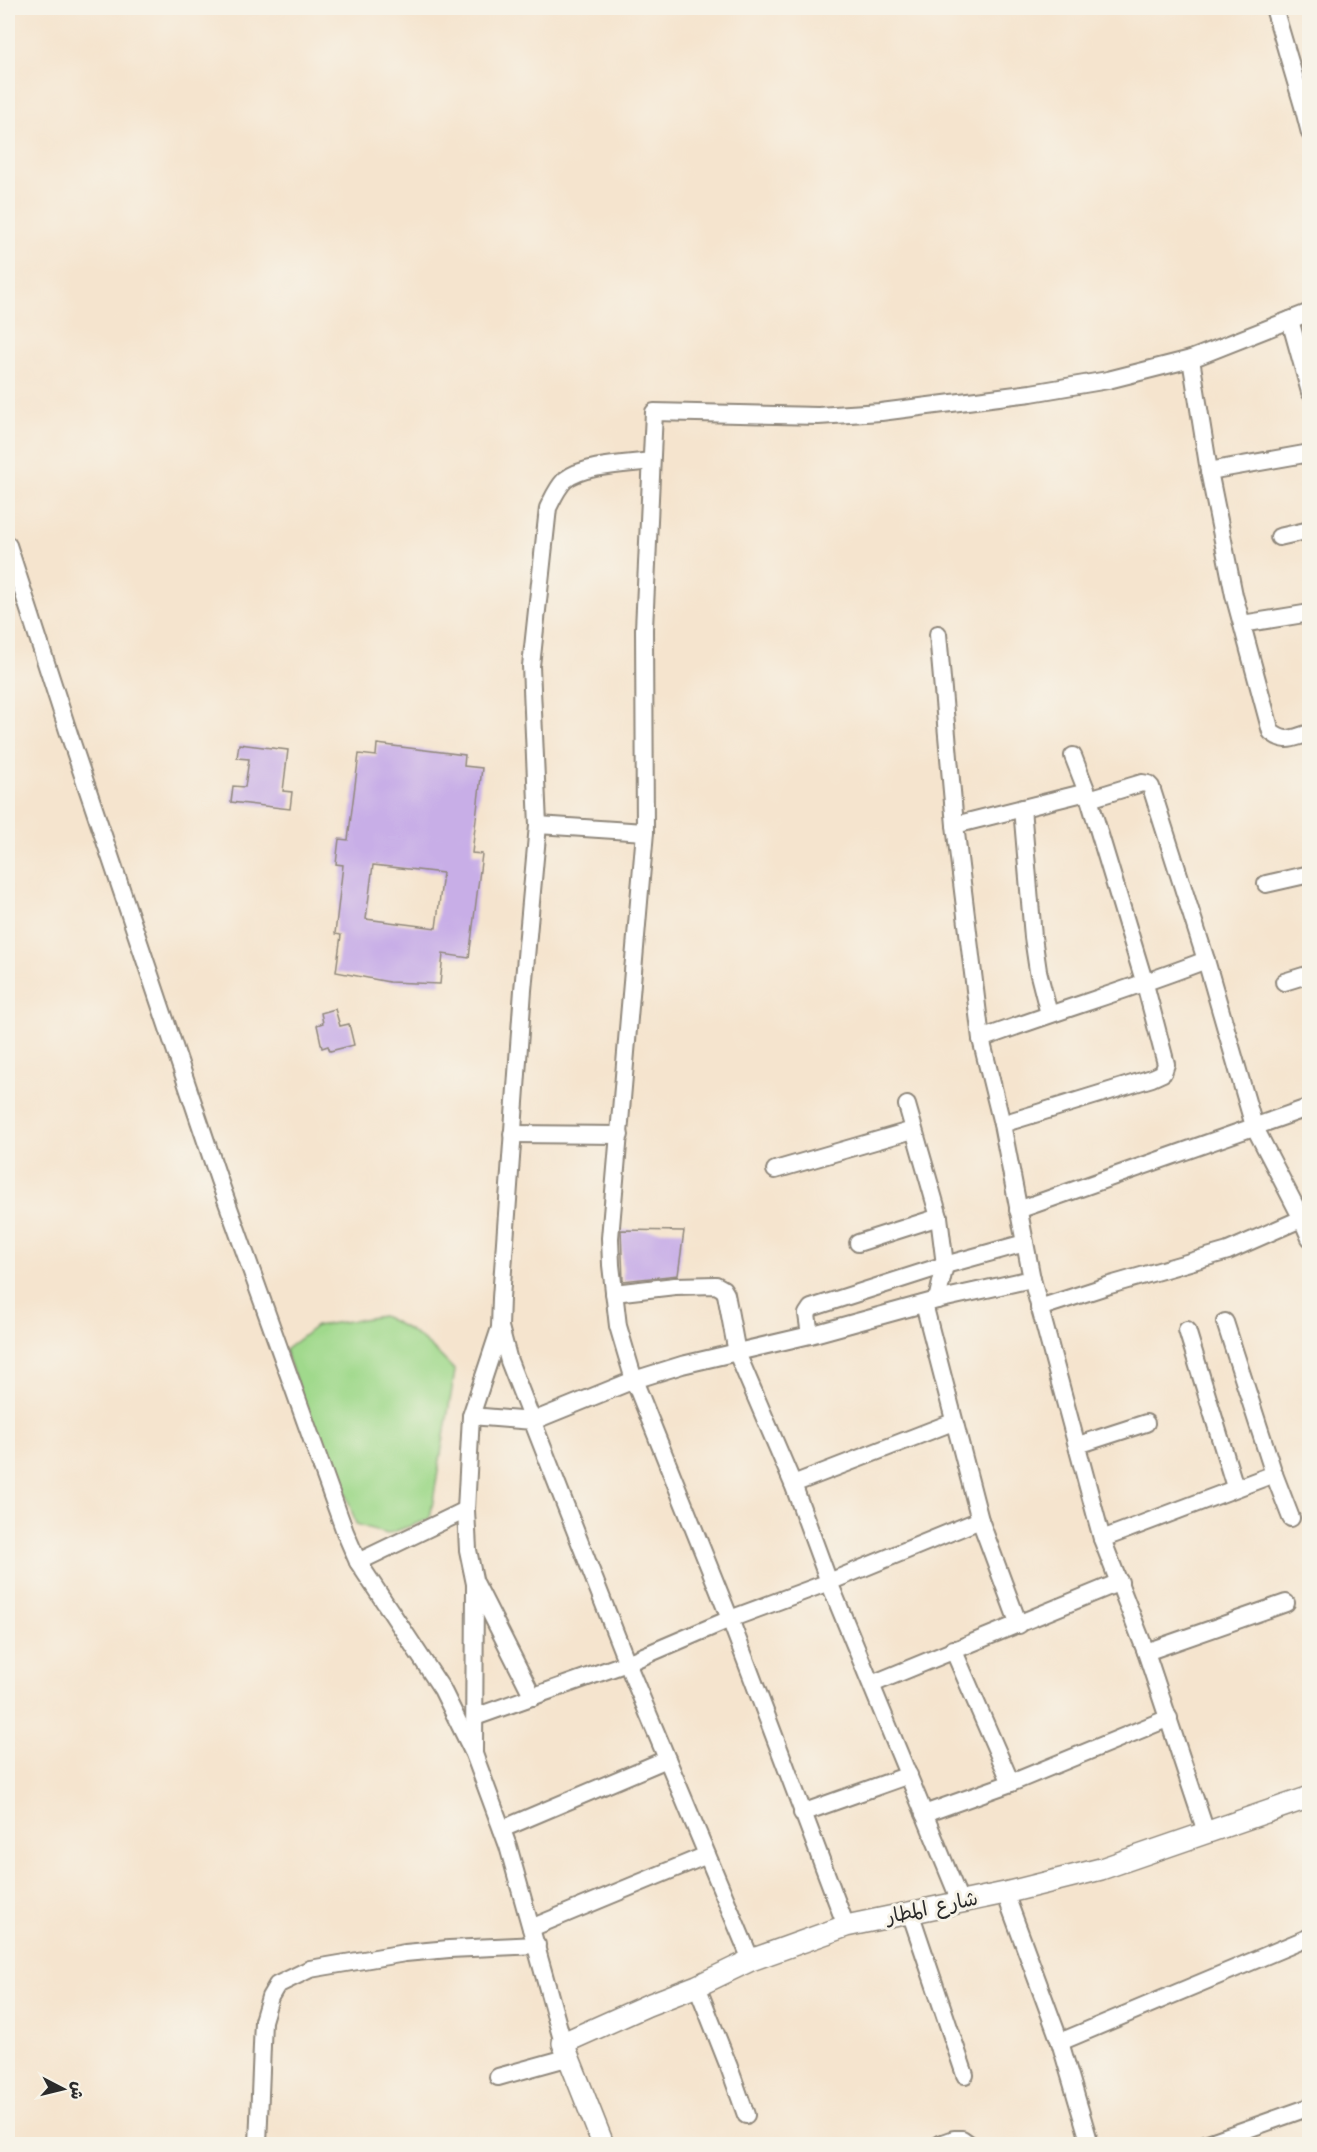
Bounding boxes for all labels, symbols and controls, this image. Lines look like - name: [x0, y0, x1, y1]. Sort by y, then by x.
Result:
- street label: شارع المطار: [882, 1885, 981, 1932]
- north arrow: [33, 2059, 93, 2119]
- text: ش: [65, 2081, 89, 2101]

